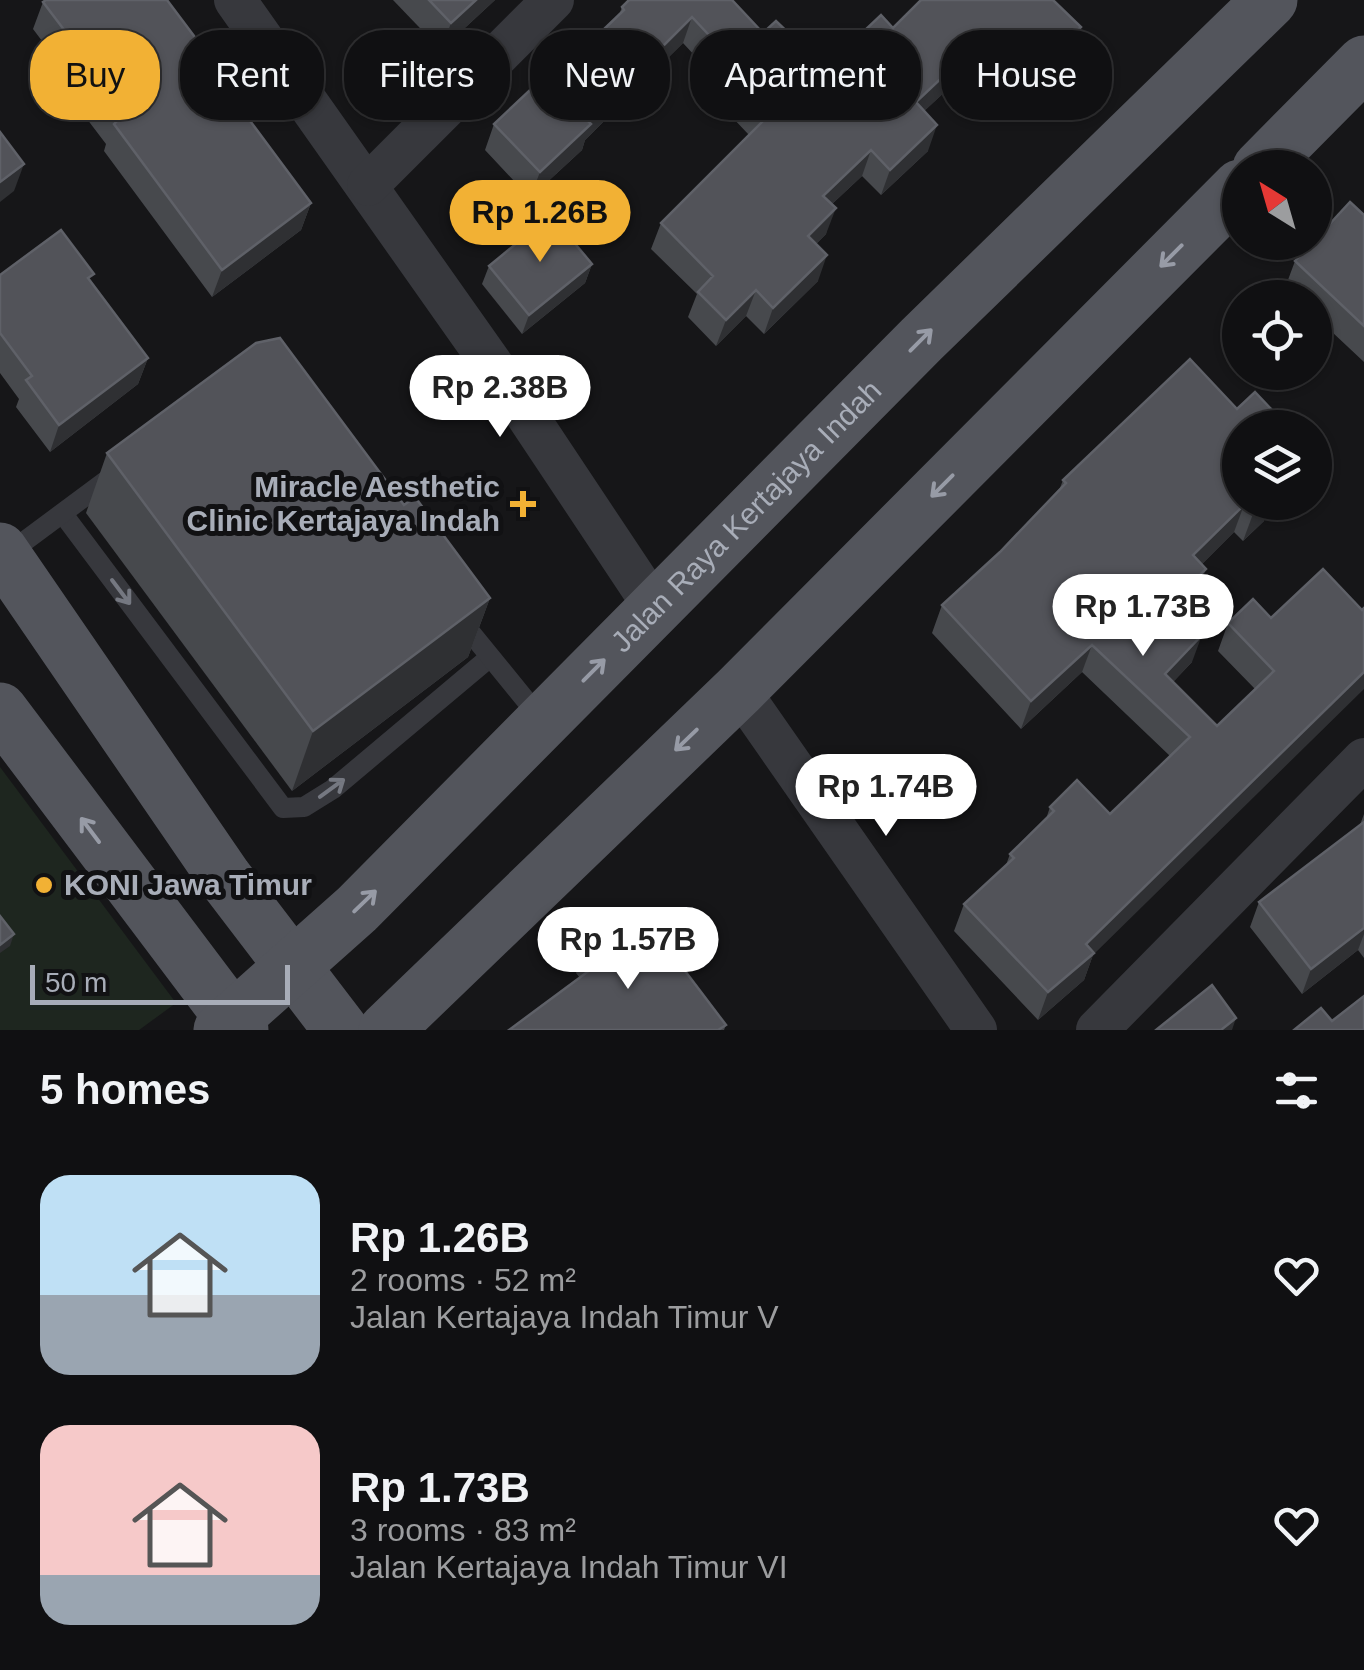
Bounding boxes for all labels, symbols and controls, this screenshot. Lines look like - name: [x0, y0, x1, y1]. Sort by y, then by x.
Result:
- chip: Buy: [30, 30, 160, 120]
- chip: Rent: [180, 30, 324, 120]
- chip: Filters: [344, 30, 510, 120]
- chip: New: [530, 30, 670, 120]
- chip: Apartment: [690, 30, 921, 120]
- chip: House: [941, 30, 1112, 120]
- north arrow: [1222, 150, 1332, 260]
- map controls: [1222, 150, 1332, 520]
- pin: Rp 1.26B: [437, 180, 643, 265]
- text: Rp 1.26B: [472, 194, 608, 230]
- one-way arrow: [1160, 244, 1184, 268]
- button: locate: [1222, 280, 1332, 390]
- one-way arrow: [909, 329, 933, 353]
- pin: Rp 2.38B: [397, 355, 603, 440]
- text: Rp 2.38B: [432, 369, 568, 405]
- street label: Jalan Raya Kertajaya Indah: [604, 373, 887, 658]
- button: layers: [1222, 410, 1332, 520]
- place label: Miracle Aesthetic Clinic Kertajaya Indah: [187, 470, 500, 537]
- one-way arrow: [930, 474, 954, 498]
- marker: Miracle Aesthetic Clinic Kertajaya Indah: [510, 491, 536, 517]
- pin: Rp 1.73B: [1040, 574, 1246, 659]
- one-way arrow: [111, 578, 132, 605]
- text: Rp 1.73B: [1075, 588, 1211, 624]
- one-way arrow: [581, 659, 605, 683]
- one-way arrow: [675, 728, 699, 752]
- pin: Rp 1.74B: [783, 754, 989, 839]
- text: Rp 1.74B: [818, 768, 954, 804]
- one-way arrow: [318, 778, 345, 799]
- one-way arrow: [80, 817, 101, 845]
- place label: KONI Jawa Timur: [64, 868, 312, 901]
- marker: KONI Jawa Timur: [33, 874, 55, 896]
- one-way arrow: [352, 889, 376, 913]
- pin: Rp 1.57B: [525, 907, 731, 992]
- text: Rp 1.57B: [560, 921, 696, 957]
- scale bar: [30, 960, 290, 1004]
- text: 50 m: [45, 967, 107, 998]
- icon: filters: [1269, 1063, 1324, 1118]
- text: 5 homes: [40, 1066, 210, 1113]
- text: Rp 1.26B: [350, 1214, 530, 1261]
- icon: home: [120, 1215, 240, 1335]
- icon: heart: [1269, 1248, 1324, 1303]
- text: 2 rooms · 52 m²: [350, 1262, 576, 1298]
- text: Jalan Kertajaya Indah Timur V: [350, 1299, 779, 1335]
- text: Rp 1.73B: [350, 1464, 530, 1511]
- icon: home: [120, 1465, 240, 1585]
- icon: heart: [1269, 1498, 1324, 1553]
- text: 3 rooms · 83 m²: [350, 1512, 576, 1548]
- text: Jalan Kertajaya Indah Timur VI: [350, 1549, 788, 1585]

